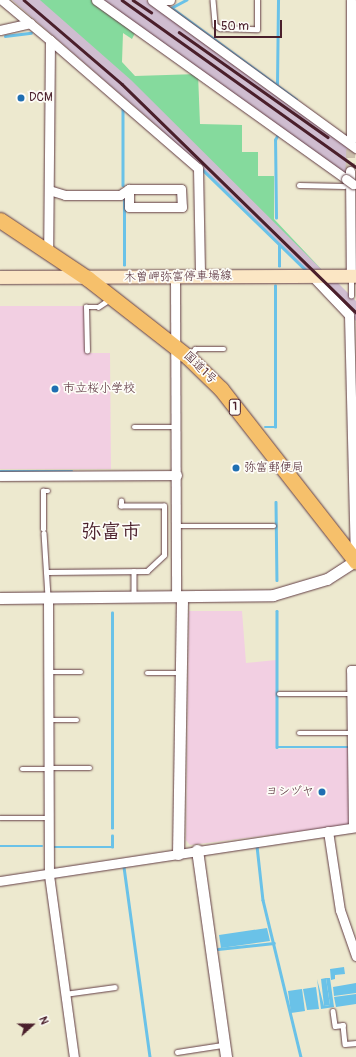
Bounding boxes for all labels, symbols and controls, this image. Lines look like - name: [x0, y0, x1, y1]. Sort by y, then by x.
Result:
- scale bar: [216, 12, 284, 38]
- text: 50 m: [221, 19, 249, 34]
- place label: DCM: [29, 91, 53, 105]
- marker: DCM: [16, 93, 26, 103]
- street label: 木曽岬弥富停車場線: [124, 269, 232, 285]
- street label: 国道1号: [180, 349, 220, 387]
- place label: 市立桜小学校: [63, 382, 135, 396]
- marker: 市立桜小学校: [50, 384, 60, 394]
- road number: 1: [228, 398, 242, 416]
- place label: 弥富郵便局: [244, 461, 304, 475]
- marker: 弥富郵便局: [231, 463, 241, 473]
- district label: 弥富市: [81, 519, 141, 543]
- place label: ヨシヅヤ: [266, 785, 314, 799]
- marker: ヨシヅヤ: [317, 787, 327, 797]
- north arrow: [12, 1005, 52, 1045]
- text: N: [36, 1015, 51, 1026]

